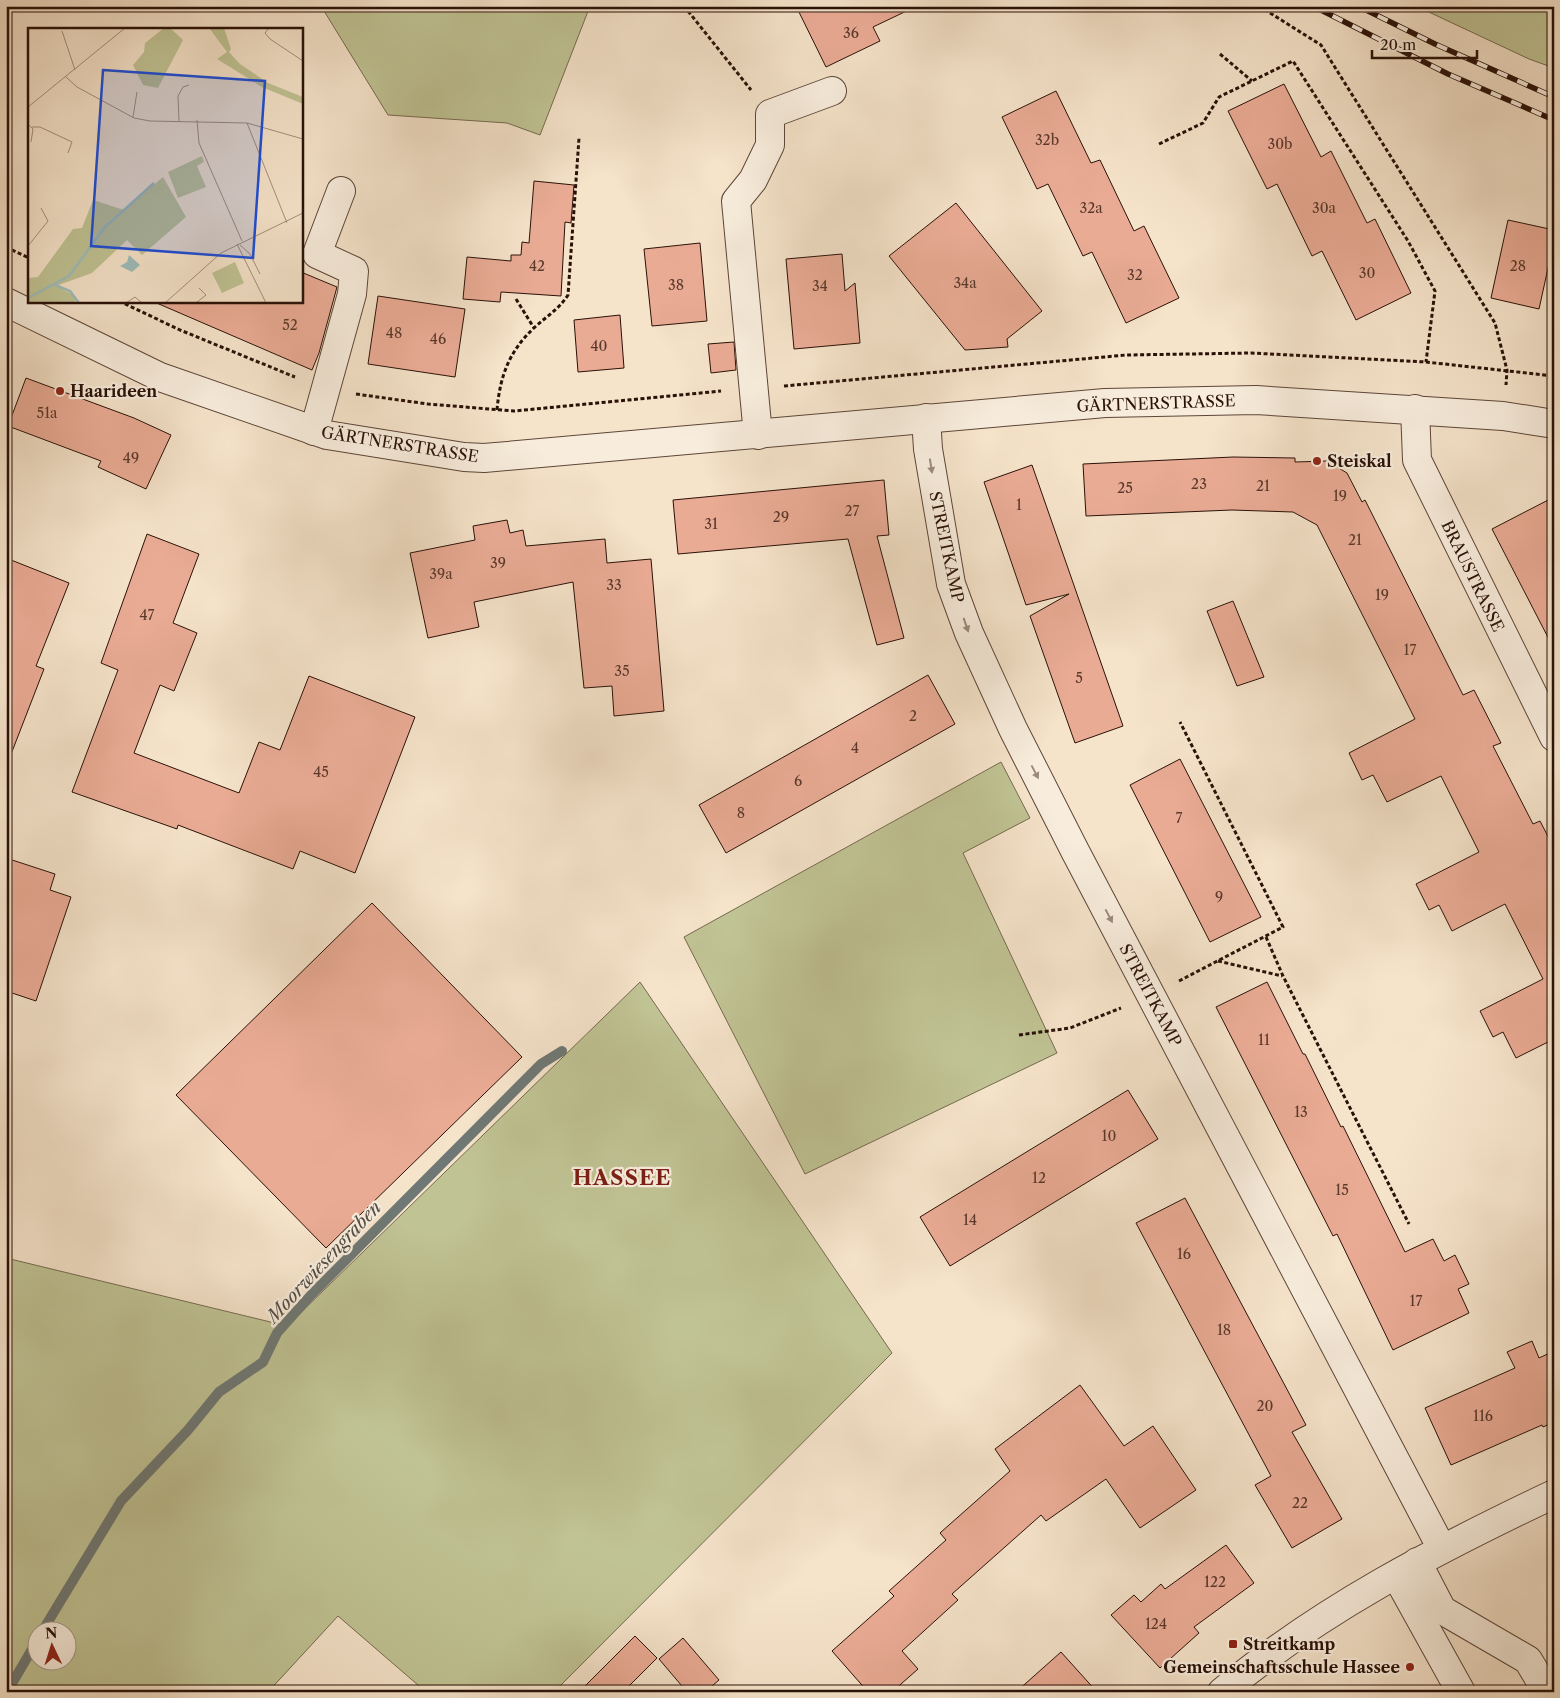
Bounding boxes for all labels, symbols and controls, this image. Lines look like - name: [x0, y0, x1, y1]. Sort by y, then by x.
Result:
- house number: 36: [843, 24, 859, 42]
- inset map: [28, 28, 302, 302]
- scale bar: [1372, 28, 1478, 60]
- text: 20 m: [1380, 35, 1416, 54]
- house number: 32b: [1035, 131, 1059, 149]
- house number: 30b: [1267, 135, 1293, 153]
- house number: 32a: [1079, 199, 1103, 217]
- house number: 30a: [1312, 199, 1337, 217]
- house number: 42: [529, 257, 545, 275]
- house number: 28: [1510, 257, 1526, 275]
- house number: 30: [1359, 264, 1375, 282]
- house number: 32: [1127, 266, 1143, 284]
- house number: 34a: [953, 274, 977, 292]
- house number: 38: [668, 276, 684, 294]
- house number: 34: [812, 277, 828, 295]
- house number: 52: [282, 316, 298, 334]
- house number: 48: [386, 324, 402, 342]
- house number: 46: [430, 330, 446, 348]
- house number: 40: [591, 337, 608, 355]
- place label: Haarideen: [70, 381, 157, 401]
- marker: Haarideen: [54, 385, 66, 397]
- street label: GÄRTNERSTRASSE: [1076, 390, 1236, 416]
- house number: 51a: [37, 404, 58, 422]
- street label: GÄRTNERSTRASSE: [320, 422, 480, 466]
- house number: 49: [123, 449, 139, 467]
- place label: Steiskal: [1327, 451, 1392, 471]
- marker: Steiskal: [1311, 455, 1323, 467]
- one-way arrow: [927, 459, 935, 475]
- house number: 23: [1191, 475, 1207, 493]
- house number: 21: [1256, 477, 1270, 495]
- house number: 25: [1117, 479, 1133, 497]
- house number: 19: [1333, 487, 1347, 505]
- street label: STREITKAMP: [925, 489, 969, 605]
- house number: 1: [1016, 496, 1022, 514]
- house number: 27: [845, 502, 860, 520]
- house number: 29: [773, 508, 789, 526]
- house number: 31: [704, 515, 718, 533]
- street label: BRAUSTRASSE: [1437, 517, 1509, 635]
- house number: 21: [1348, 531, 1362, 549]
- house number: 39: [490, 554, 506, 572]
- house number: 39a: [429, 565, 453, 583]
- house number: 33: [606, 576, 622, 594]
- house number: 19: [1375, 586, 1389, 604]
- house number: 47: [140, 606, 155, 624]
- one-way arrow: [963, 617, 970, 632]
- house number: 17: [1404, 641, 1416, 659]
- house number: 35: [614, 662, 630, 680]
- house number: 5: [1075, 669, 1083, 687]
- house number: 2: [909, 707, 917, 725]
- house number: 4: [851, 739, 859, 757]
- house number: 45: [313, 763, 329, 781]
- one-way arrow: [1031, 764, 1039, 779]
- house number: 6: [794, 772, 802, 790]
- house number: 8: [737, 804, 745, 822]
- house number: 7: [1176, 809, 1183, 827]
- house number: 9: [1215, 888, 1223, 906]
- one-way arrow: [1105, 909, 1114, 923]
- street label: STREITKAMP: [1116, 940, 1187, 1050]
- house number: 11: [1258, 1031, 1270, 1049]
- house number: 13: [1294, 1103, 1308, 1121]
- house number: 10: [1102, 1127, 1116, 1145]
- district label: HASSEE: [573, 1165, 671, 1190]
- house number: 12: [1032, 1169, 1046, 1187]
- house number: 15: [1335, 1181, 1349, 1199]
- water label: Moorwiesengraben: [261, 1197, 386, 1329]
- house number: 14: [963, 1211, 977, 1229]
- house number: 16: [1177, 1245, 1191, 1263]
- house number: 17: [1410, 1292, 1422, 1310]
- house number: 18: [1217, 1321, 1231, 1339]
- house number: 20: [1257, 1397, 1274, 1415]
- house number: 116: [1473, 1407, 1493, 1425]
- house number: 22: [1292, 1494, 1308, 1512]
- house number: 122: [1204, 1573, 1226, 1591]
- house number: 124: [1145, 1615, 1167, 1633]
- north arrow: [28, 1620, 78, 1670]
- text: N: [44, 1624, 58, 1642]
- place label: Streitkamp: [1243, 1634, 1336, 1654]
- marker: Streitkamp: [1227, 1638, 1239, 1650]
- place label: Gemeinschaftsschule Hassee: [1163, 1657, 1400, 1677]
- marker: Gemeinschaftsschule Hassee: [1404, 1661, 1416, 1673]

